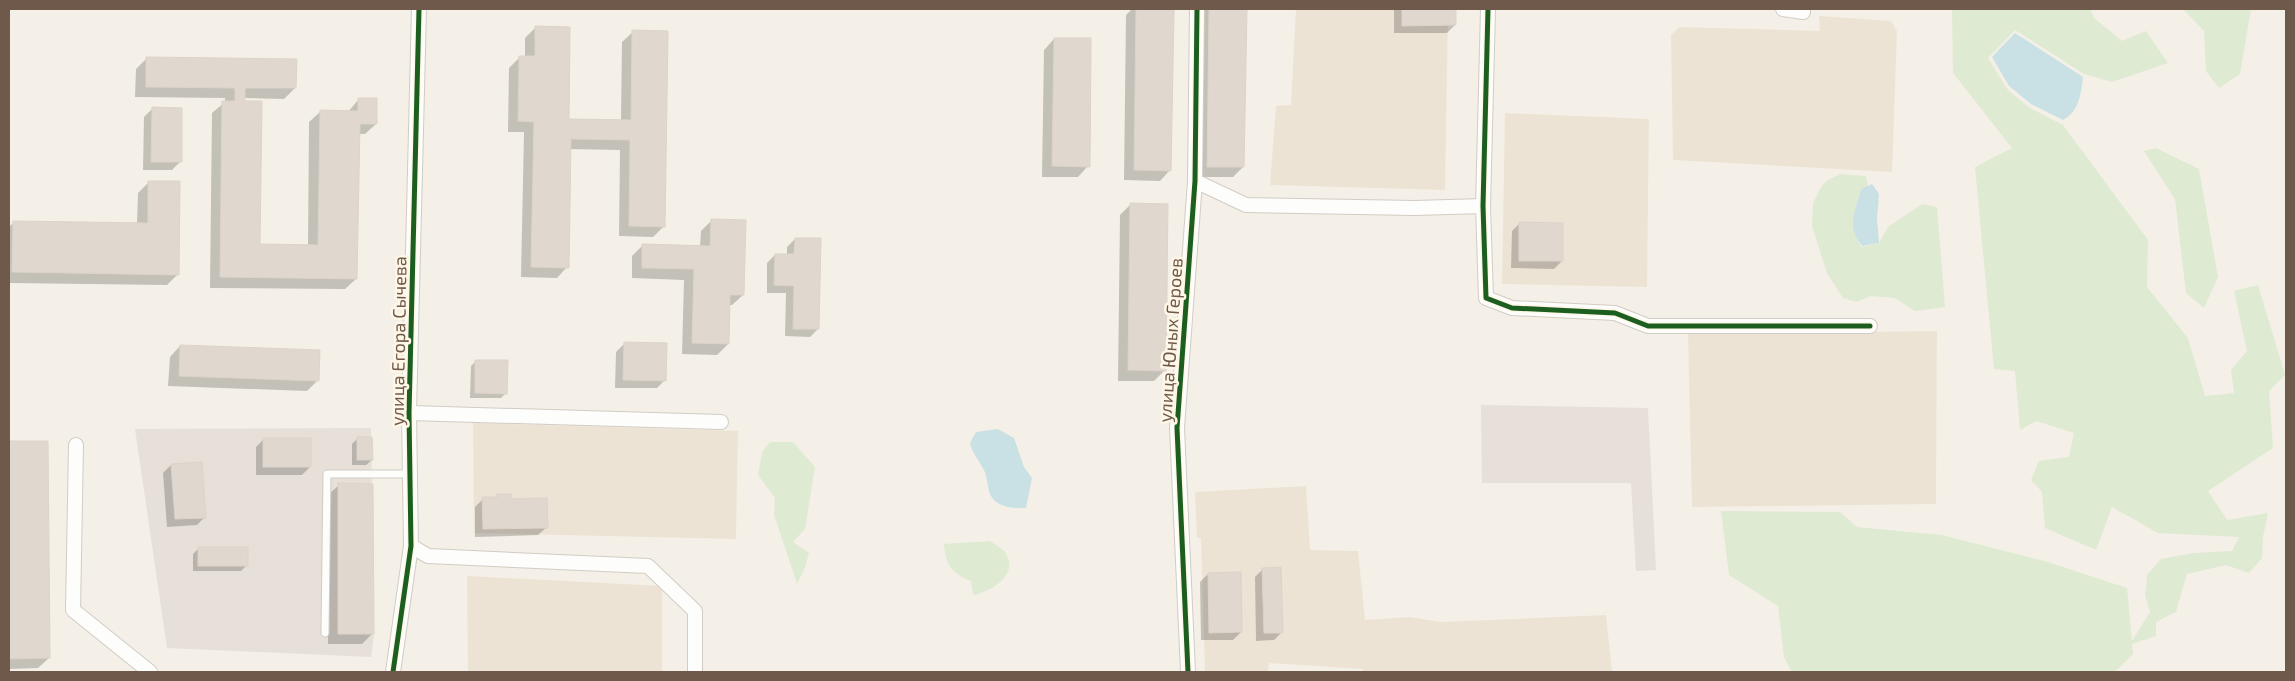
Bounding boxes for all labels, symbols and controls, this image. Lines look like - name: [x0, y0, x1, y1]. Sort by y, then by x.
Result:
- street label: улица Егора Сычева: [386, 256, 410, 426]
- street label: улица Юных Героев: [1153, 257, 1187, 423]

